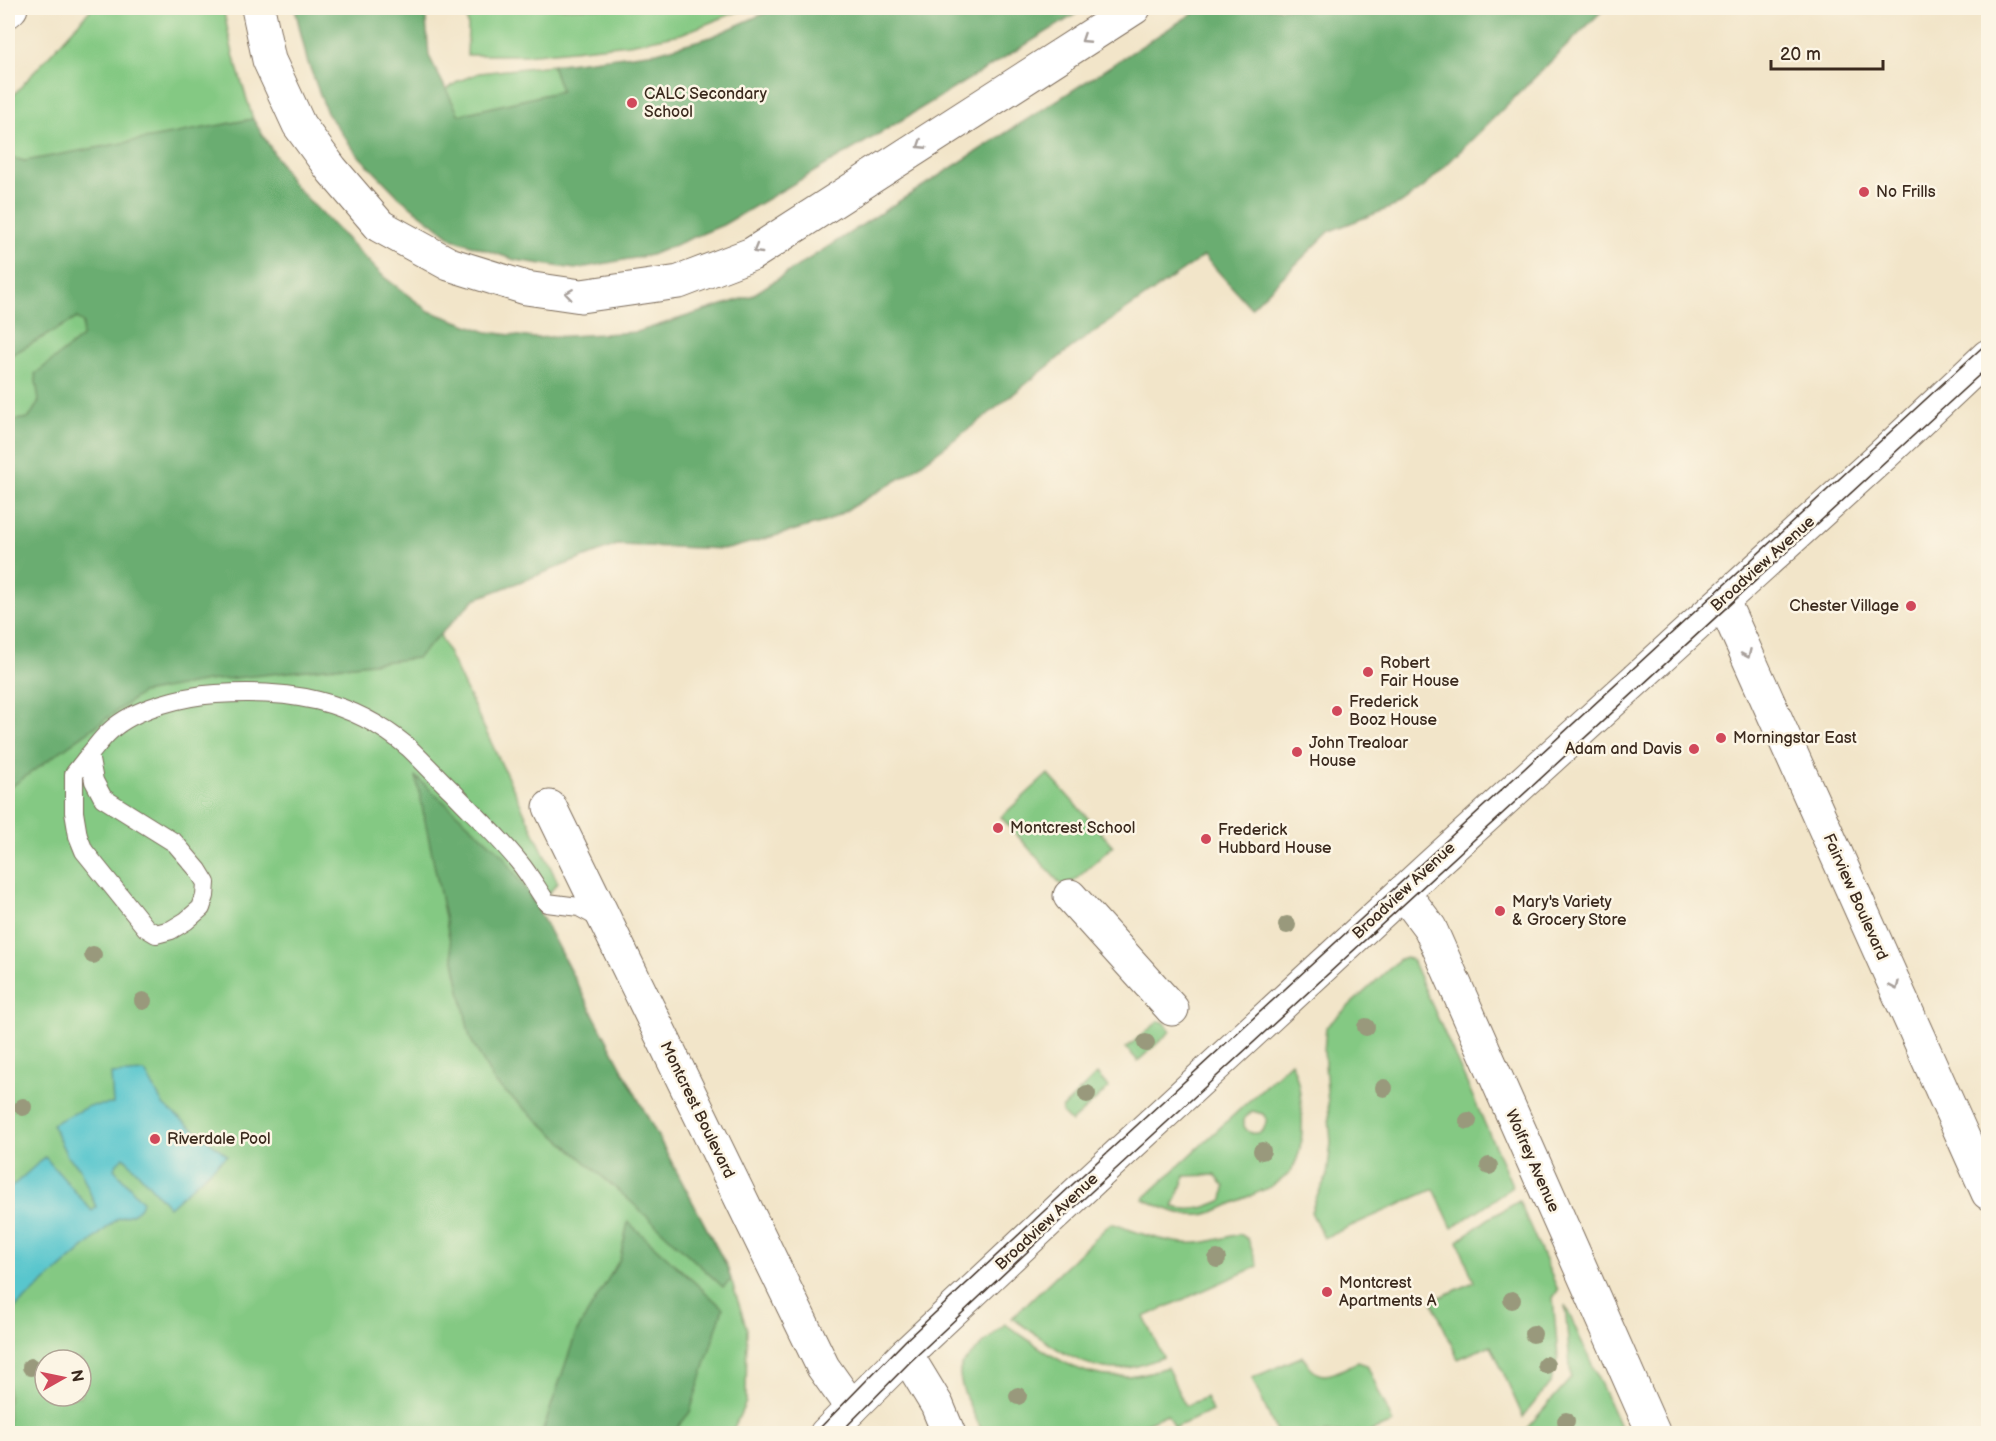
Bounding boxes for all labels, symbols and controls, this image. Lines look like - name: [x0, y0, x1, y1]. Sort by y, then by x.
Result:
- one-way arrow: [1081, 32, 1091, 44]
- scale bar: [1771, 33, 1884, 71]
- text: 20 m: [1780, 44, 1821, 65]
- place label: CALC Secondary School: [644, 85, 768, 122]
- marker: CALC Secondary School: [625, 96, 639, 110]
- one-way arrow: [917, 138, 928, 149]
- place label: No Frills: [1876, 183, 1936, 202]
- marker: No Frills: [1857, 185, 1871, 199]
- one-way arrow: [753, 243, 763, 255]
- one-way arrow: [565, 288, 574, 301]
- street label: Broadview Avenue: [1707, 512, 1819, 616]
- place label: Chester Village: [1789, 597, 1900, 616]
- marker: Chester Village: [1904, 599, 1918, 613]
- one-way arrow: [1740, 648, 1752, 659]
- place label: Robert Fair House: [1380, 654, 1459, 691]
- marker: Robert Fair House: [1361, 665, 1375, 679]
- place label: Frederick Booz House: [1349, 693, 1437, 730]
- marker: Frederick Booz House: [1330, 704, 1344, 718]
- place label: Morningstar East: [1733, 729, 1857, 748]
- marker: Morningstar East: [1714, 731, 1728, 745]
- place label: John Trealoar House: [1309, 734, 1408, 771]
- place label: Adam and Davis: [1565, 740, 1682, 759]
- marker: Adam and Davis: [1687, 742, 1701, 756]
- marker: John Trealoar House: [1290, 745, 1304, 759]
- place label: Montcrest School: [1010, 819, 1135, 838]
- marker: Montcrest School: [991, 821, 1005, 835]
- place label: Frederick Hubbard House: [1218, 821, 1332, 858]
- street label: Fairview Boulevard: [1819, 831, 1891, 963]
- marker: Frederick Hubbard House: [1199, 832, 1213, 846]
- street label: Broadview Avenue: [1349, 838, 1460, 943]
- place label: Mary's Variety & Grocery Store: [1512, 893, 1627, 930]
- marker: Mary's Variety & Grocery Store: [1493, 904, 1507, 918]
- one-way arrow: [1888, 979, 1900, 990]
- street label: Montcrest Boulevard: [656, 1039, 738, 1181]
- street label: Wolfrey Avenue: [1501, 1107, 1563, 1216]
- place label: Riverdale Pool: [167, 1130, 271, 1149]
- marker: Riverdale Pool: [148, 1132, 162, 1146]
- street label: Broadview Avenue: [992, 1169, 1103, 1274]
- place label: Montcrest Apartments A: [1339, 1274, 1437, 1311]
- marker: Montcrest Apartments A: [1320, 1285, 1334, 1299]
- north arrow: [33, 1348, 93, 1408]
- text: N: [66, 1368, 87, 1383]

